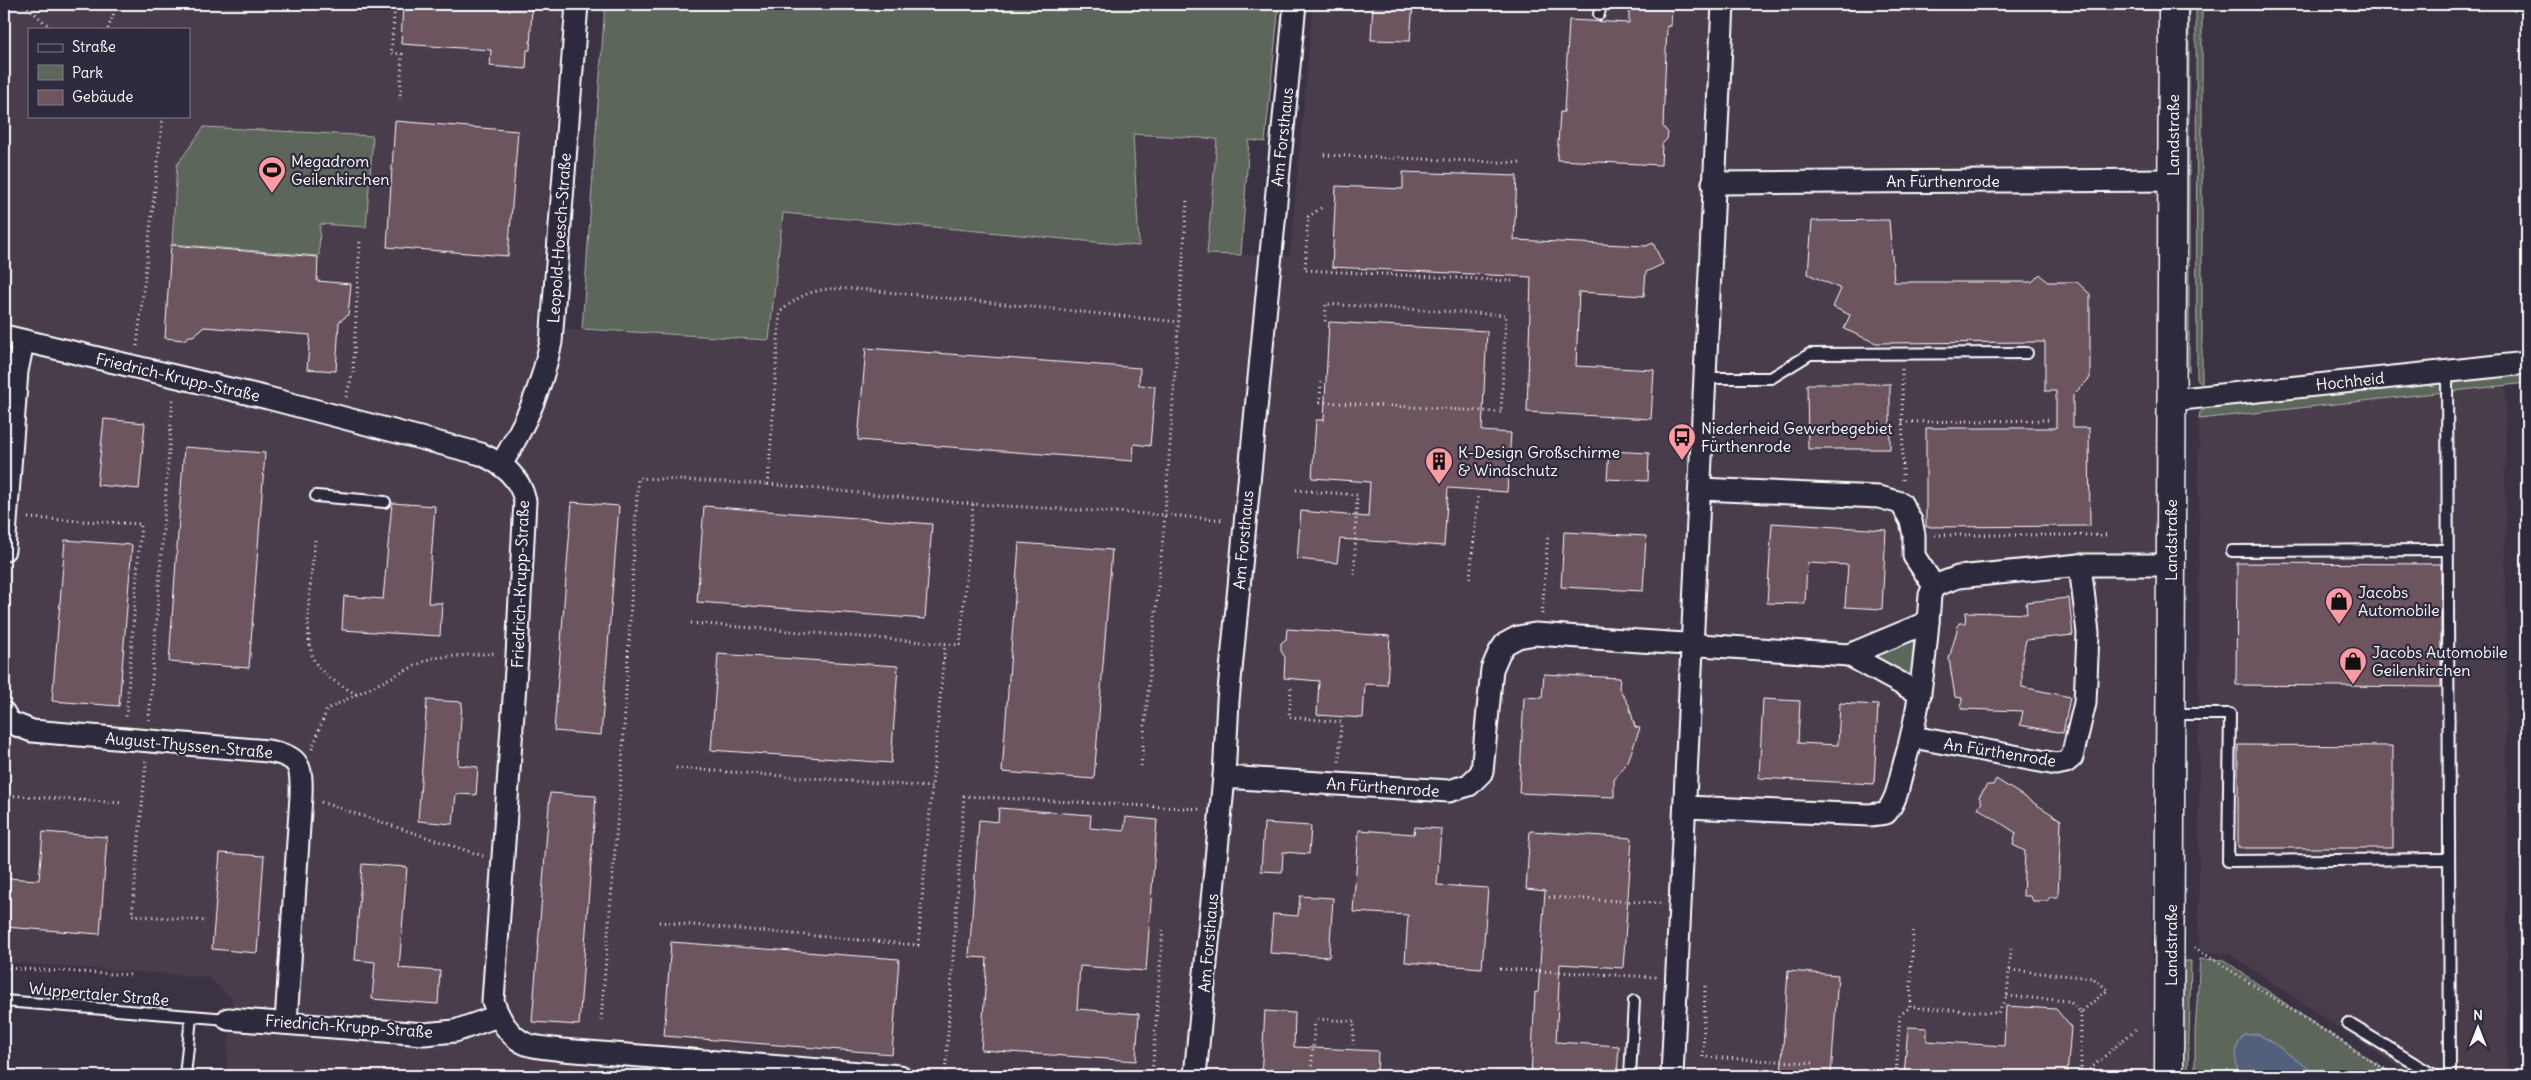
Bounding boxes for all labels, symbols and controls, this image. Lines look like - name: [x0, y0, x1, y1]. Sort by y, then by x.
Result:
- legend: [28, 28, 190, 118]
- text: Straße: [72, 37, 116, 56]
- text: Park: [72, 63, 103, 82]
- street label: Am Forsthaus: [1267, 86, 1297, 188]
- text: Gebäude: [72, 87, 133, 106]
- street label: Landstraße: [2163, 94, 2183, 176]
- place label: Megadrom Geilenkirchen: [291, 151, 390, 189]
- street label: Leopold-Hoesch-Straße: [543, 152, 575, 324]
- sports icon: Megadrom Geilenkirchen: [257, 155, 287, 194]
- street label: An Fürthenrode: [1886, 171, 2000, 191]
- street label: Friedrich-Krupp-Straße: [94, 348, 262, 406]
- street label: Hochheid: [2315, 367, 2385, 395]
- place label: Niederheid Gewerbegebiet Fürthenrode: [1701, 418, 1893, 456]
- bus stop icon: Niederheid Gewerbegebiet Fürthenrode: [1667, 422, 1697, 461]
- place label: K-Design Großschirme & Windschutz: [1458, 442, 1620, 480]
- building icon: K-Design Großschirme & Windschutz: [1424, 446, 1454, 485]
- street label: Am Forsthaus: [1229, 490, 1257, 590]
- street label: Landstraße: [2161, 499, 2181, 581]
- street label: Friedrich-Krupp-Straße: [507, 500, 533, 668]
- place label: Jacobs Automobile: [2358, 582, 2440, 620]
- shop icon: Jacobs Automobile: [2324, 586, 2354, 625]
- place label: Jacobs Automobile Geilenkirchen: [2372, 642, 2508, 680]
- shop icon: Jacobs Automobile Geilenkirchen: [2338, 646, 2368, 685]
- street label: August-Thyssen-Straße: [104, 728, 274, 762]
- street label: An Fürthenrode: [1942, 733, 2058, 771]
- street label: An Fürthenrode: [1326, 773, 1440, 801]
- street label: Am Forsthaus: [1194, 893, 1222, 993]
- street label: Landstraße: [2161, 904, 2181, 986]
- street label: Wuppertaler Straße: [28, 978, 170, 1010]
- north arrow: [2454, 1002, 2504, 1052]
- text: N: [2473, 1006, 2483, 1024]
- street label: Friedrich-Krupp-Straße: [265, 1010, 433, 1042]

